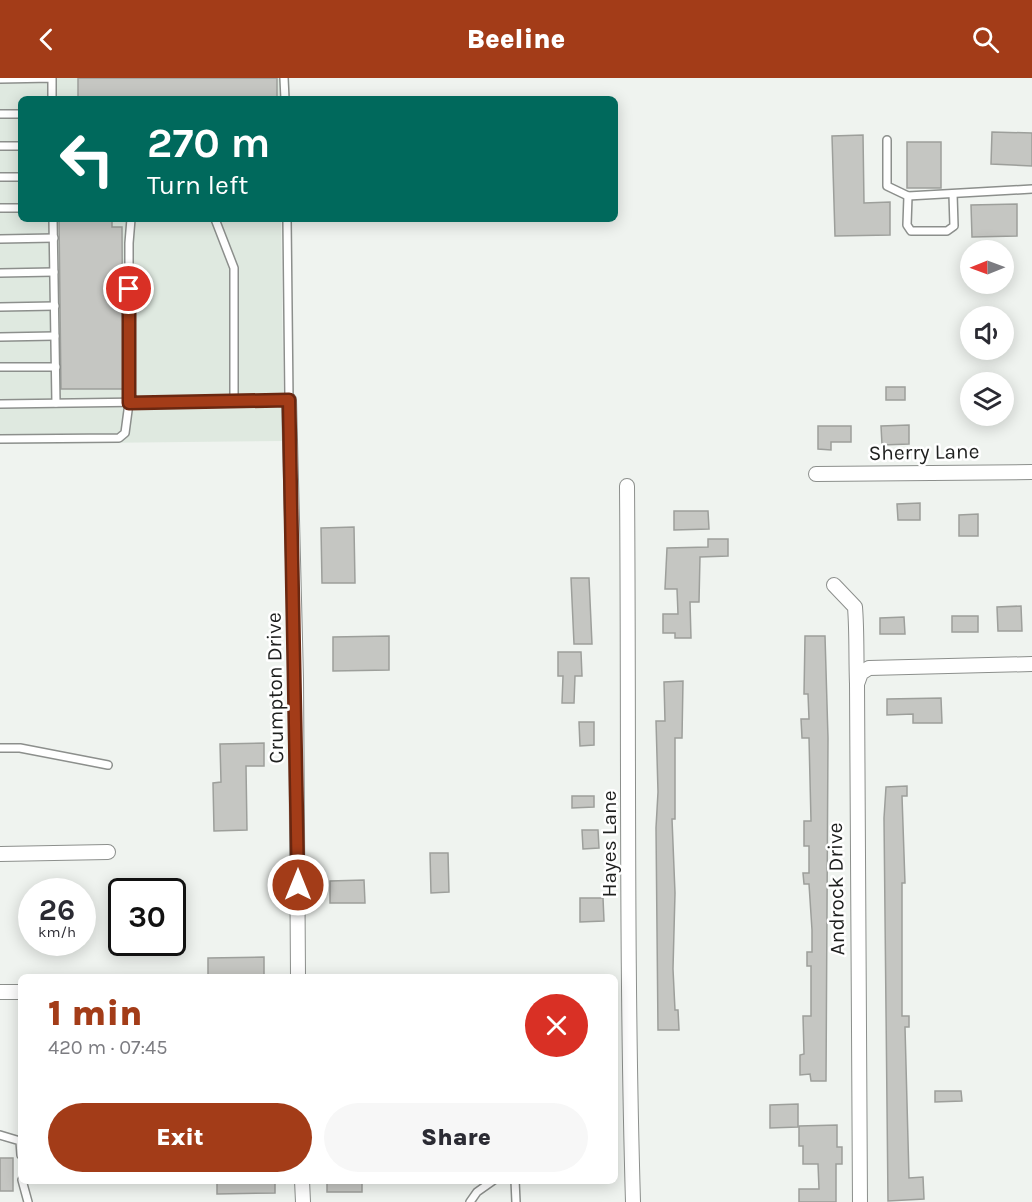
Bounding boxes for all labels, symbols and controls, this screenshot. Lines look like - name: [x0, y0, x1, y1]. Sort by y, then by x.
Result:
- icon: back: [30, 23, 63, 56]
- text: Beeline: [467, 23, 565, 55]
- icon: search: [969, 23, 1002, 56]
- text: 270 m: [147, 118, 270, 168]
- icon: left: [48, 120, 126, 198]
- text: Turn left: [147, 169, 248, 201]
- north arrow: [960, 240, 1014, 294]
- map controls: [960, 240, 1014, 426]
- pin: [103, 263, 154, 314]
- icon: arrive: [112, 272, 145, 305]
- button: sound: [960, 306, 1014, 360]
- button: layers: [960, 372, 1014, 426]
- street label: Sherry Lane: [868, 439, 980, 465]
- street label: Crumpton Drive: [262, 612, 288, 764]
- street label: Hayes Lane: [597, 790, 621, 898]
- street label: Androck Drive: [823, 822, 849, 956]
- position arrow: [266, 853, 330, 917]
- speed limit sign: 30: [108, 878, 186, 956]
- text: 26: [39, 892, 75, 928]
- text: km/h: [38, 923, 76, 941]
- text: 1 min: [48, 992, 142, 1034]
- button: close: [525, 994, 588, 1057]
- text: 420 m · 07:45: [48, 1036, 168, 1059]
- button: Exit: [48, 1103, 312, 1172]
- button: Share: [324, 1103, 588, 1172]

